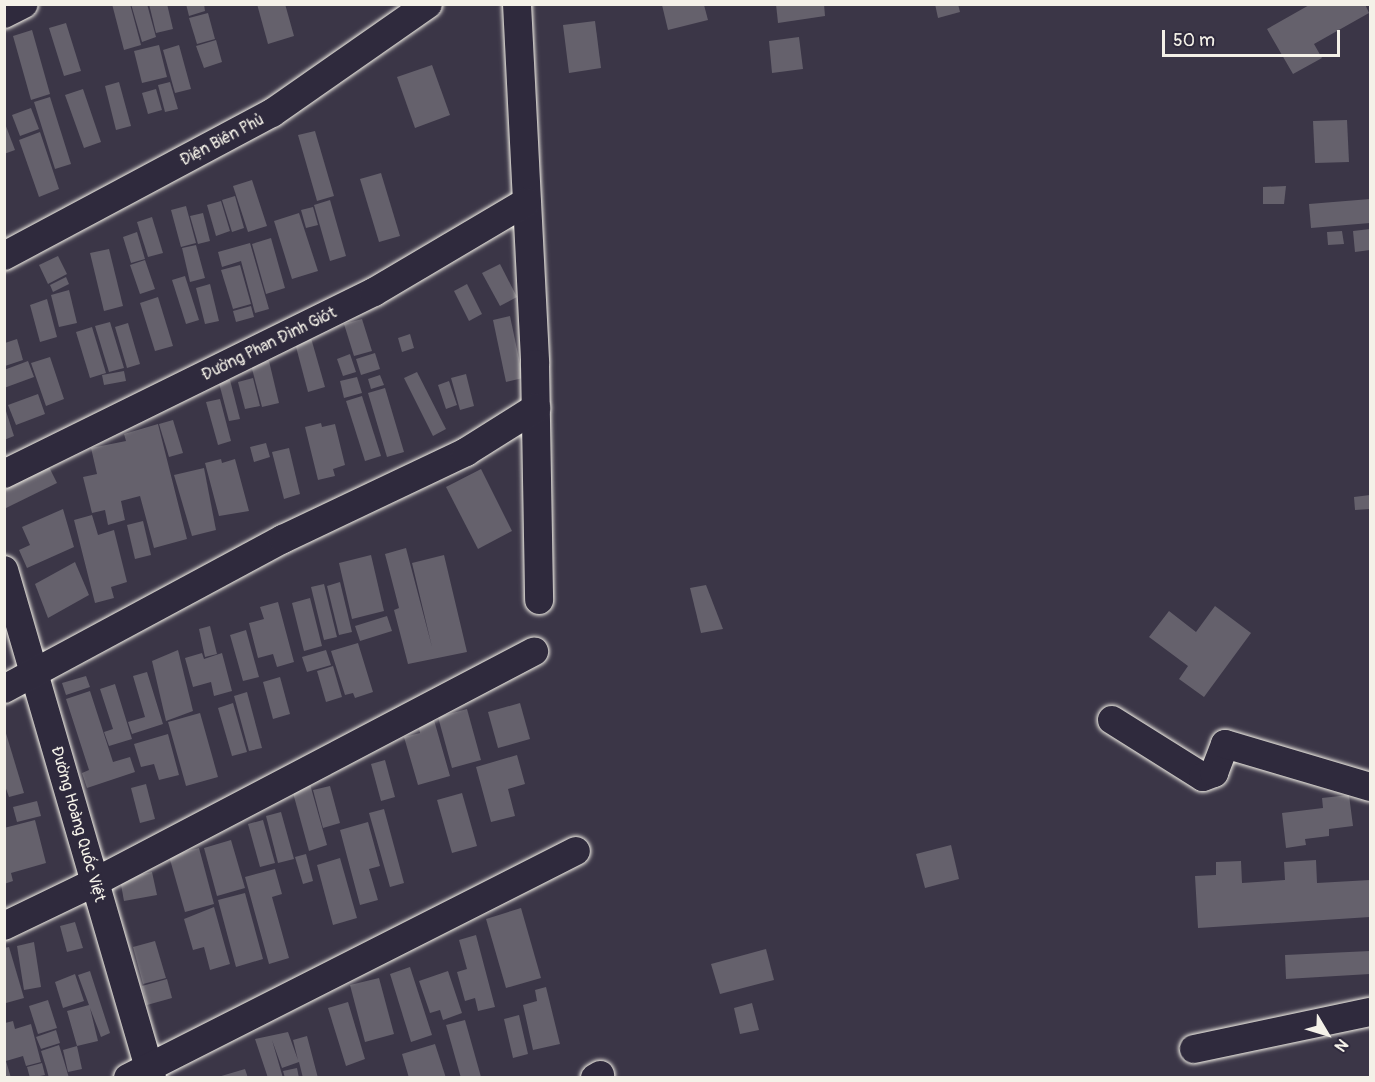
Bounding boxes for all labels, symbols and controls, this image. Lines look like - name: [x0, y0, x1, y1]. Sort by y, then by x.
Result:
- scale bar: [1165, 18, 1344, 56]
- text: 50 m: [1173, 29, 1215, 52]
- street label: Điện Biên Phủ: [177, 110, 267, 170]
- street label: Đường Phan Đình Giót: [198, 303, 340, 385]
- street label: Đường Hoàng Quốc Việt: [47, 744, 109, 904]
- north arrow: [1297, 1004, 1357, 1064]
- text: N: [1330, 1035, 1352, 1055]

